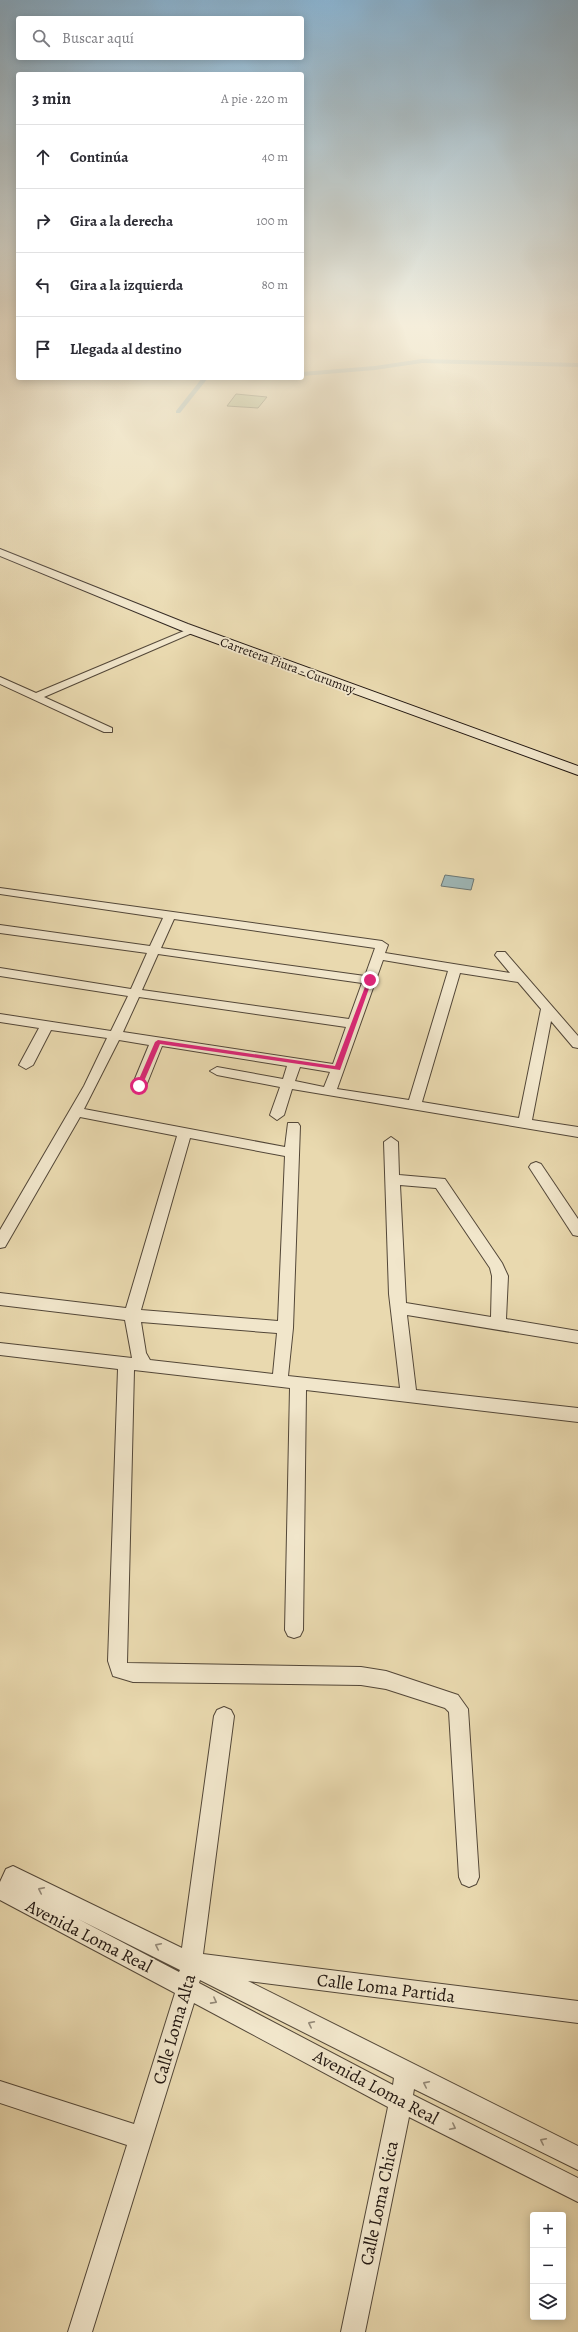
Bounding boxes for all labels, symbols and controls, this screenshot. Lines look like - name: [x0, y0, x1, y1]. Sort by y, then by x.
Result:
- search box: [16, 16, 304, 60]
- icon: search: [30, 27, 52, 49]
- text: Buscar aquí: [62, 28, 134, 48]
- text: 3 min: [32, 87, 71, 110]
- text: A pie · 220 m: [221, 90, 288, 107]
- icon: ahead: [32, 146, 54, 168]
- text: Continúa: [70, 147, 128, 167]
- text: 40 m: [262, 148, 288, 165]
- icon: right: [32, 210, 54, 232]
- text: Gira a la derecha: [70, 211, 173, 231]
- text: 100 m: [256, 212, 288, 229]
- icon: left: [32, 274, 54, 296]
- text: Gira a la izquierda: [70, 275, 183, 295]
- text: 80 m: [261, 276, 288, 293]
- icon: arrive: [32, 338, 54, 360]
- text: Llegada al destino: [70, 339, 182, 359]
- street label: Carretera Piura - Curumuy: [218, 633, 358, 698]
- route end: [361, 971, 379, 989]
- route start: [130, 1077, 148, 1095]
- one-way arrow: [38, 1887, 45, 1895]
- street label: Avenida Loma Real: [21, 1893, 157, 1978]
- one-way arrow: [155, 1943, 162, 1951]
- street label: Calle Loma Partida: [316, 1968, 457, 2008]
- street label: Calle Loma Alta: [147, 1970, 201, 2087]
- one-way arrow: [210, 1996, 217, 2004]
- one-way arrow: [307, 2022, 315, 2029]
- street label: Avenida Loma Real: [308, 2043, 443, 2130]
- one-way arrow: [423, 2081, 431, 2089]
- one-way arrow: [449, 2122, 456, 2130]
- street label: Calle Loma Chica: [354, 2138, 404, 2268]
- one-way arrow: [540, 2138, 547, 2146]
- map controls: [530, 2212, 566, 2320]
- button: +: [530, 2212, 566, 2248]
- button: −: [530, 2248, 566, 2284]
- button: layers: [530, 2284, 566, 2320]

